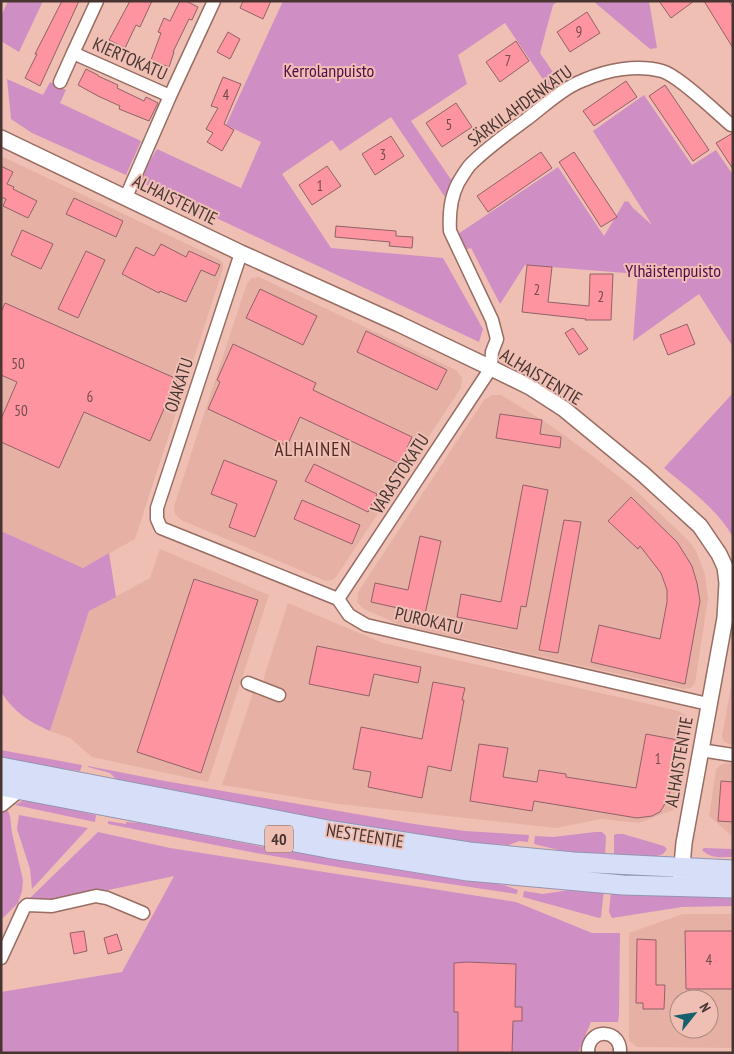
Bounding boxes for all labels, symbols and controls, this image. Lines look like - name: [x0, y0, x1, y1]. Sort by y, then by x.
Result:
- house number: 9: [576, 22, 582, 41]
- street label: KIERTOKATU: [89, 32, 171, 85]
- house number: 7: [505, 51, 511, 70]
- park label: Kerrolanpuisto: [284, 59, 375, 82]
- street label: SÄRKILAHDENKATU: [463, 60, 577, 151]
- house number: 4: [223, 85, 230, 104]
- house number: 5: [446, 115, 452, 134]
- house number: 3: [380, 145, 386, 164]
- street label: ALHAISTENTIE: [129, 169, 221, 230]
- house number: 1: [317, 176, 323, 195]
- park label: Ylhäistenpuisto: [625, 259, 721, 282]
- house number: 2: [534, 280, 540, 299]
- house number: 2: [598, 287, 604, 306]
- street label: ALHAISTENTIE: [496, 343, 586, 410]
- house number: 50: [11, 354, 25, 373]
- street label: OJAKATU: [159, 355, 198, 415]
- house number: 6: [87, 387, 94, 406]
- house number: 50: [14, 401, 28, 420]
- street label: VARASTOKATU: [365, 429, 434, 519]
- district label: ALHAINEN: [274, 437, 352, 461]
- street label: PUROKATU: [393, 602, 465, 639]
- street label: ALHAISTENTIE: [659, 715, 698, 809]
- house number: 1: [655, 749, 661, 768]
- street label: NESTEENTIE: [325, 818, 406, 853]
- road number: 40: [265, 826, 293, 852]
- house number: 4: [706, 950, 713, 969]
- north arrow: [669, 989, 719, 1039]
- text: N: [696, 1000, 715, 1015]

